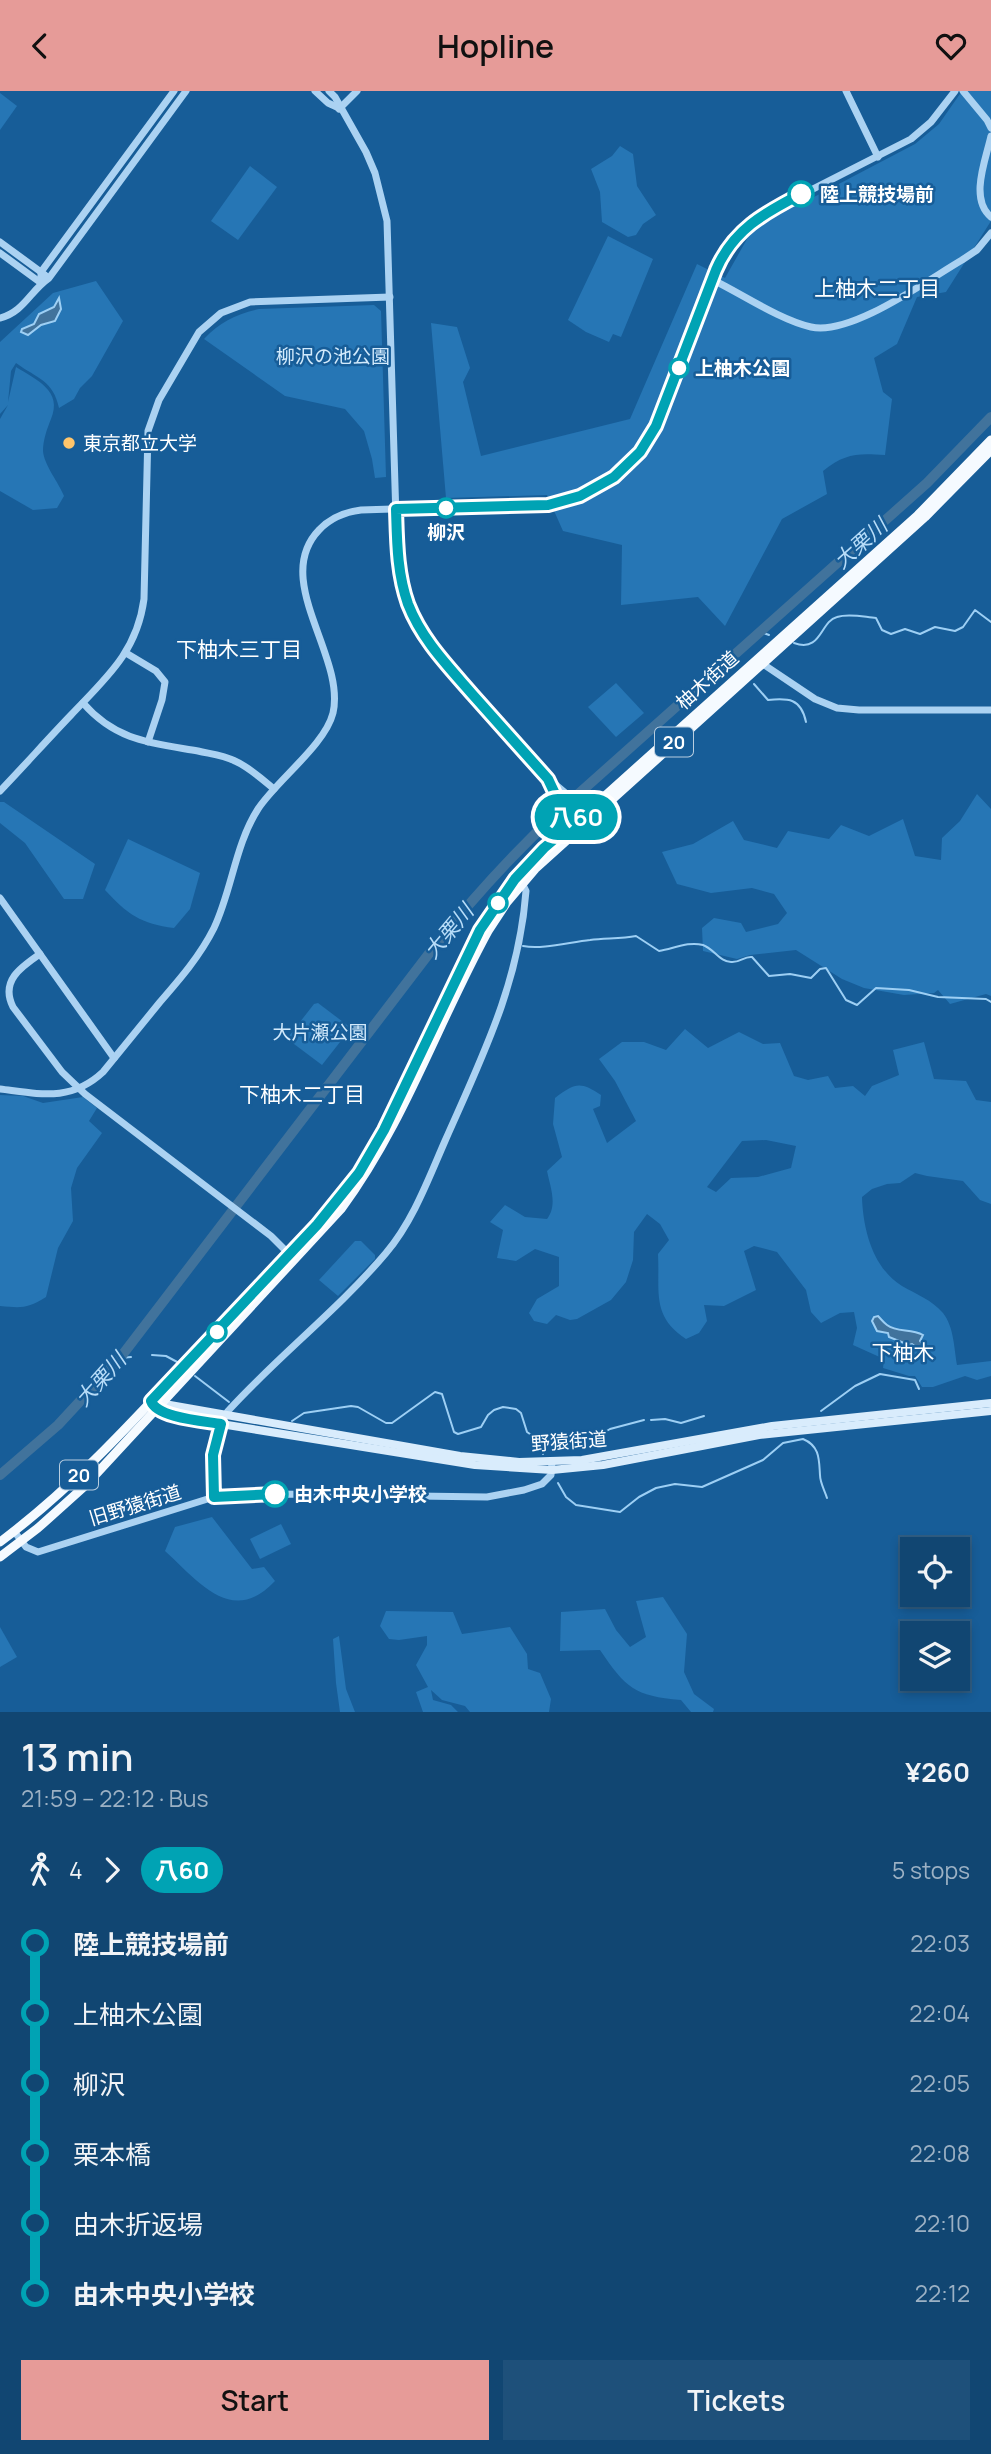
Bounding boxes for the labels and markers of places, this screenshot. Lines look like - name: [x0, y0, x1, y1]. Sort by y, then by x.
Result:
- marker: 陸上競技場前: [788, 181, 814, 207]
- place label: 陸上競技場前: [820, 181, 934, 207]
- place label: 上柚木公園: [695, 355, 790, 381]
- marker: 上柚木公園: [669, 358, 689, 378]
- place label: 東京都立大学: [83, 430, 197, 456]
- marker: 東京都立大学: [61, 435, 77, 451]
- marker: 柳沢: [436, 498, 456, 518]
- place label: 柳沢: [427, 519, 465, 545]
- unlabelled marker: [488, 893, 508, 913]
- unlabelled marker: [207, 1322, 227, 1342]
- marker: 由木中央小学校: [262, 1481, 288, 1507]
- place label: 由木中央小学校: [294, 1481, 427, 1507]

